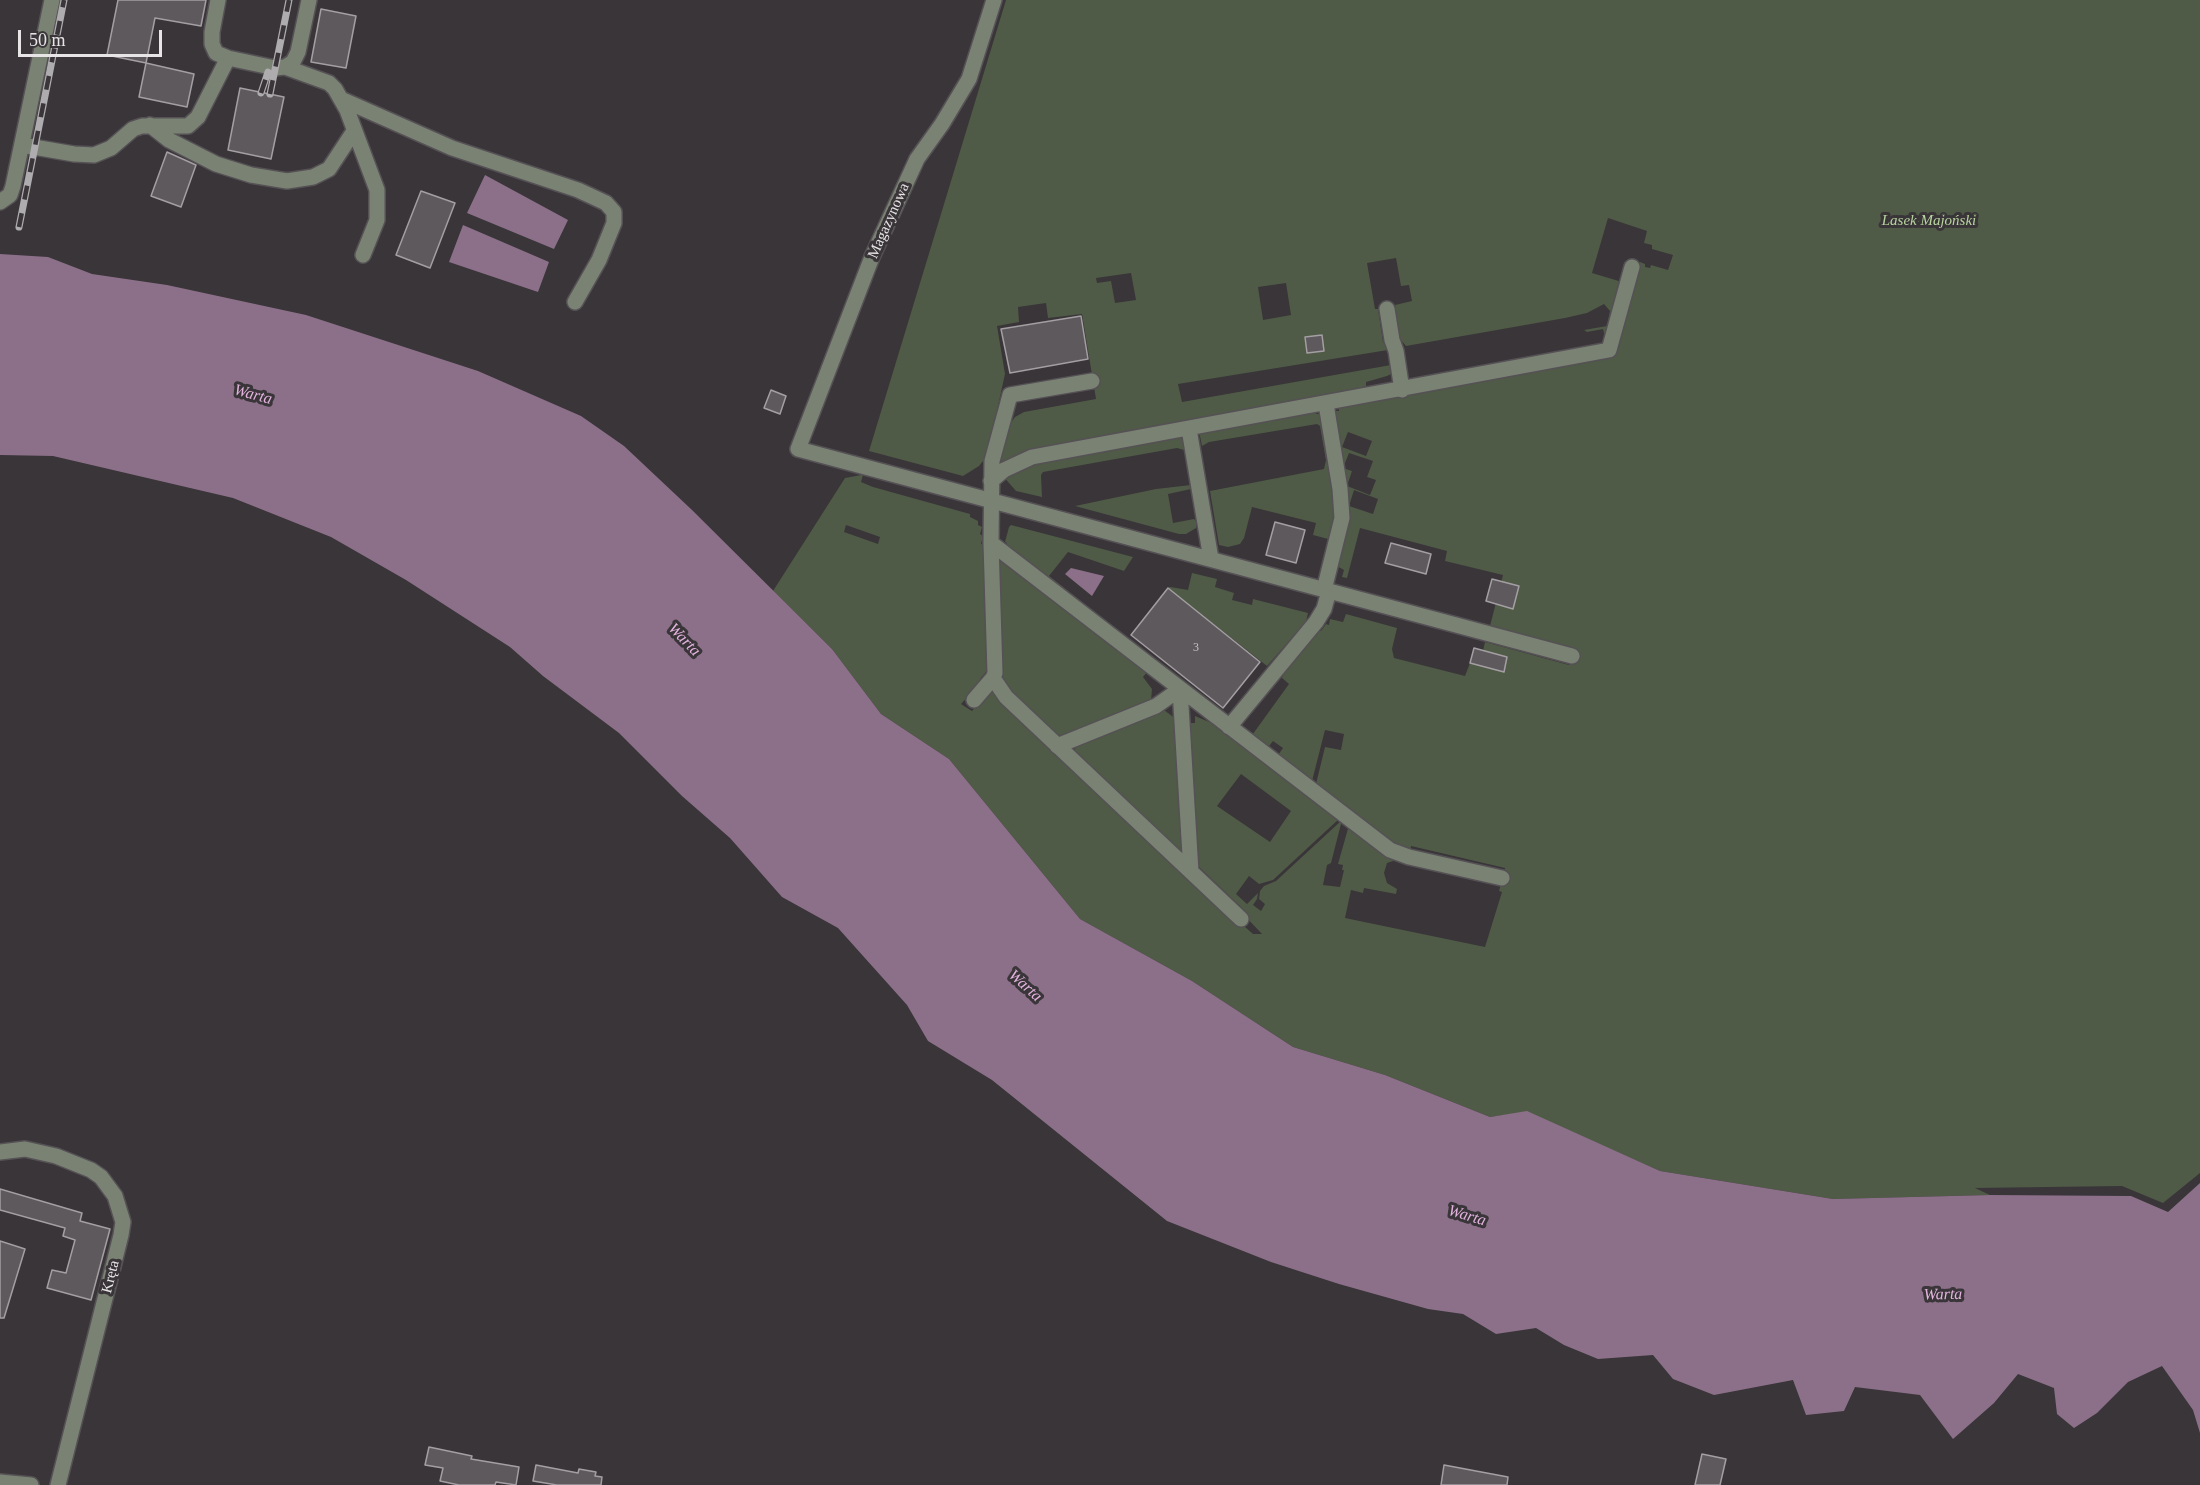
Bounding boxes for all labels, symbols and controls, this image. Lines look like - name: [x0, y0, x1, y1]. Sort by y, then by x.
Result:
- scale bar: [21, 18, 165, 56]
- text: 50 m: [29, 30, 66, 50]
- street label: Magazynowa: [864, 180, 914, 262]
- park label: Lasek Majoński: [1882, 212, 1976, 230]
- water label: Warta: [232, 381, 274, 409]
- water label: Warta: [664, 619, 704, 661]
- house number: 3: [1193, 641, 1199, 655]
- water label: Warta: [1004, 966, 1046, 1006]
- water label: Warta: [1446, 1201, 1488, 1231]
- street label: Kręta: [98, 1259, 124, 1295]
- water label: Warta: [1924, 1285, 1962, 1305]

